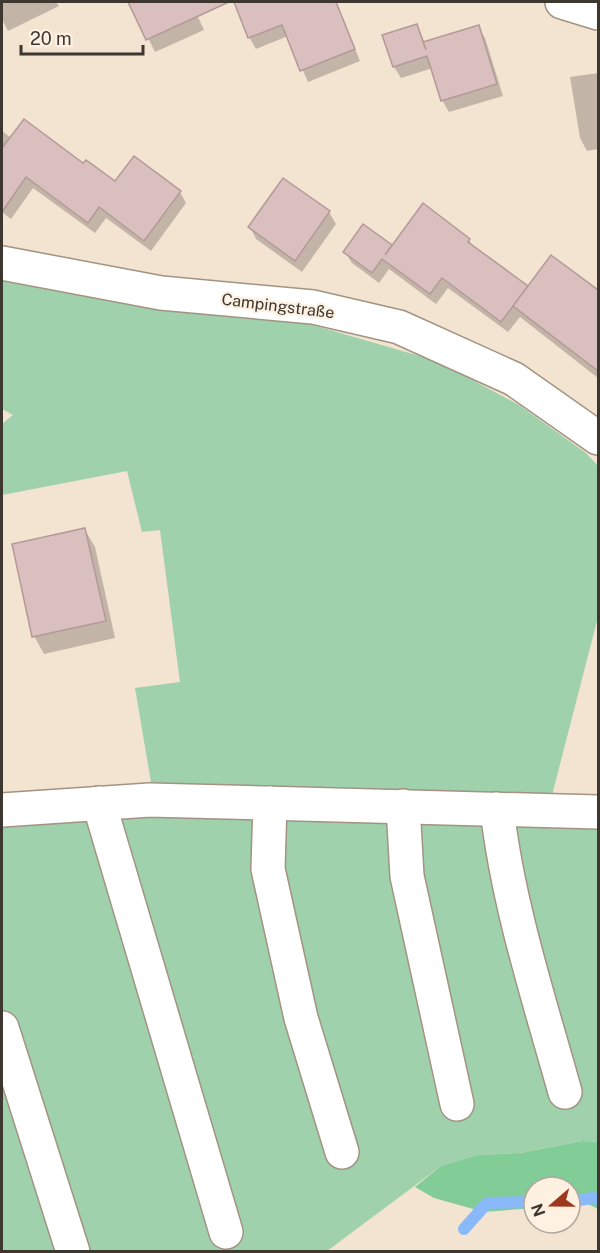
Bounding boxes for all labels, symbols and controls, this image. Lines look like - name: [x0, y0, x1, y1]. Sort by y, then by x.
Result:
- scale bar: [21, 18, 142, 56]
- text: 20 m: [30, 28, 72, 49]
- street label: Campingstraße: [220, 290, 336, 322]
- north arrow: [522, 1175, 582, 1235]
- text: N: [527, 1201, 549, 1219]

